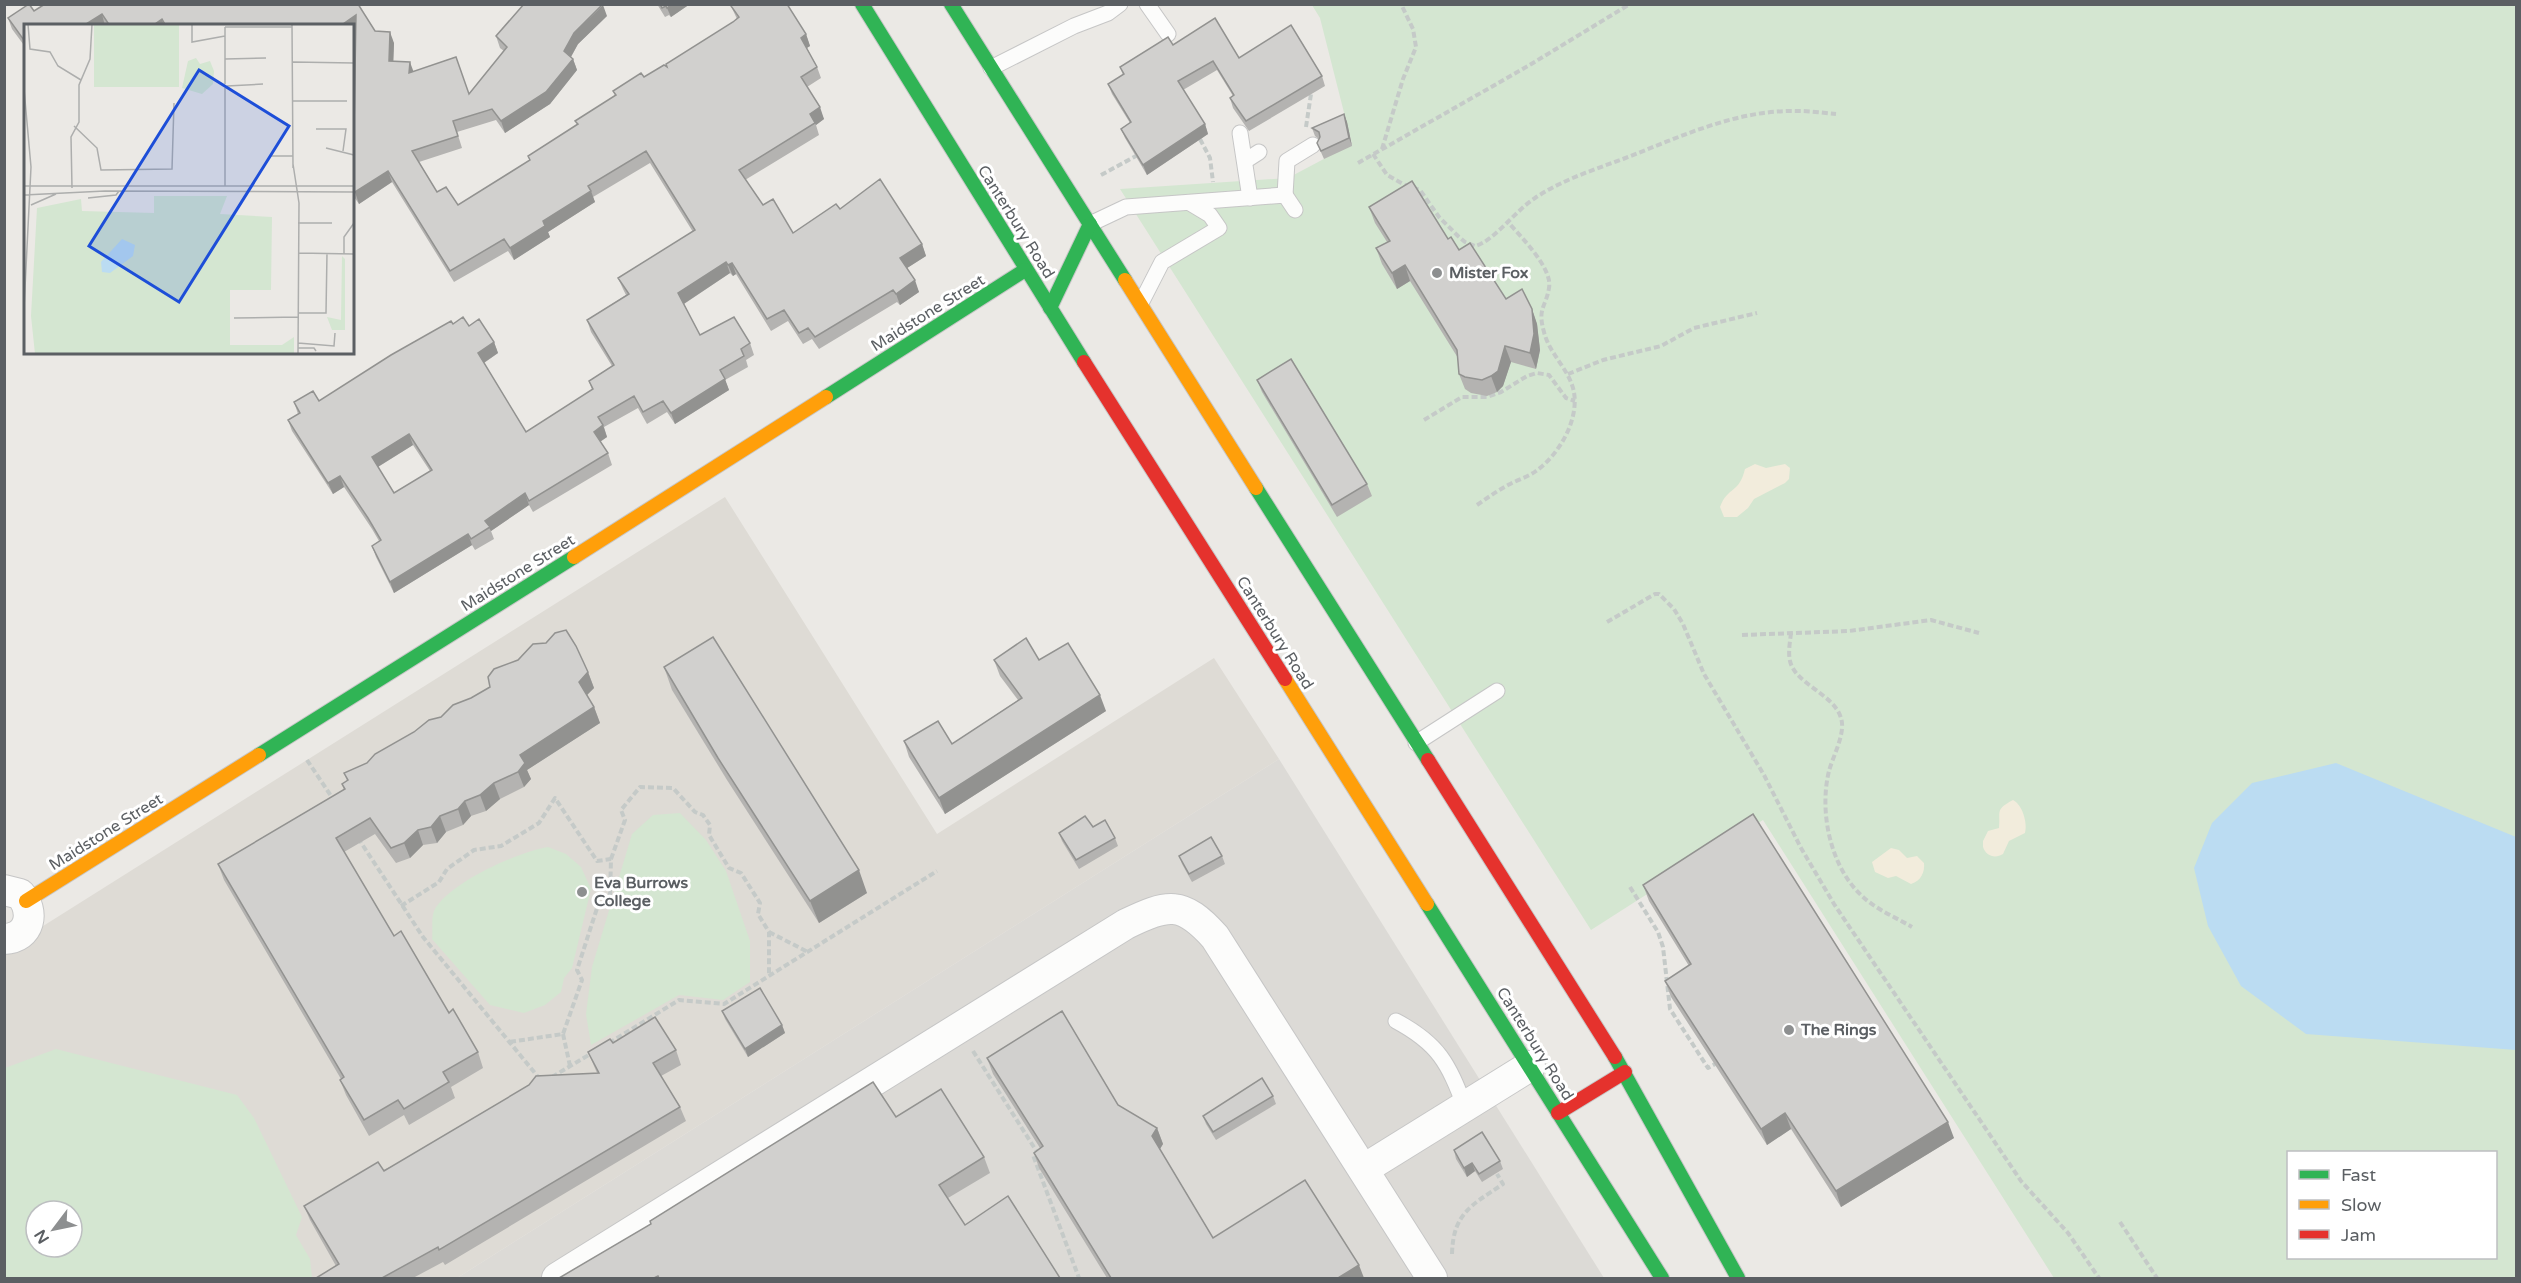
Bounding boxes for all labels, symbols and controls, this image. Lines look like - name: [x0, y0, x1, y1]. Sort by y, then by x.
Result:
- inset map: [24, 24, 354, 354]
- street label: Canterbury Road: [973, 162, 1059, 282]
- place label: Mister Fox: [1449, 263, 1529, 283]
- marker: Mister Fox: [1430, 266, 1444, 280]
- street label: Maidstone Street: [867, 270, 989, 356]
- street label: Maidstone Street: [457, 530, 579, 616]
- street label: Canterbury Road: [1232, 573, 1318, 693]
- street label: Maidstone Street: [45, 789, 167, 875]
- place label: Eva Burrows College: [594, 873, 689, 911]
- marker: Eva Burrows College: [575, 885, 589, 899]
- street label: Canterbury Road: [1492, 984, 1578, 1104]
- place label: The Rings: [1800, 1020, 1877, 1040]
- marker: The Rings: [1782, 1023, 1796, 1037]
- legend: [2287, 1151, 2497, 1259]
- text: Fast: [2341, 1164, 2376, 1186]
- text: Slow: [2341, 1194, 2382, 1216]
- north arrow: [24, 1199, 84, 1259]
- text: Jam: [2341, 1224, 2376, 1246]
- text: N: [30, 1226, 54, 1247]

